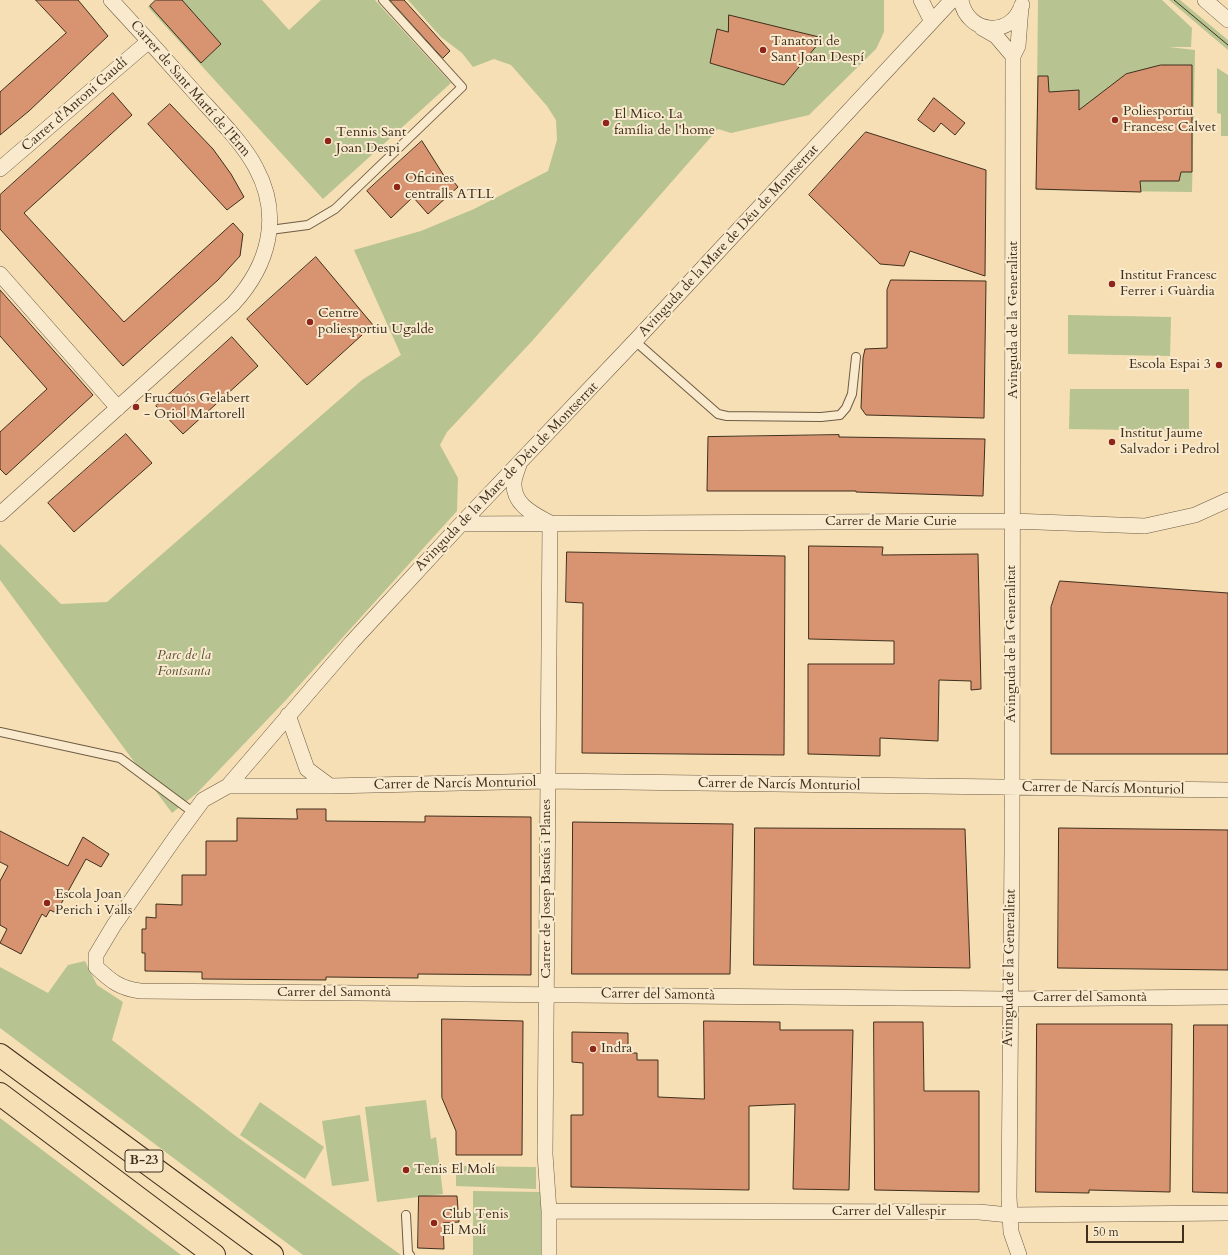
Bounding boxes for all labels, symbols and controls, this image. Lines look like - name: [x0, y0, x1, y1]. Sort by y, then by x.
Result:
- street label: Carrer de Sant Martí de l'Erm: [126, 17, 254, 161]
- place label: Tanatori de Sant Joan Despí: [771, 34, 864, 66]
- marker: Tanatori de Sant Joan Despí: [758, 45, 768, 55]
- street label: Carrer d'Antoni Gaudí: [19, 55, 131, 155]
- place label: Poliesportiu Francesc Calvet: [1123, 104, 1216, 136]
- place label: El Mico. La família de l'home: [614, 107, 715, 140]
- marker: Poliesportiu Francesc Calvet: [1110, 115, 1120, 125]
- marker: El Mico. La família de l'home: [601, 118, 611, 128]
- place label: Tennis Sant Joan Despi: [336, 125, 406, 158]
- marker: Tennis Sant Joan Despi: [323, 136, 333, 146]
- street label: Avinguda de la Mare de Déu de Montserrat: [635, 142, 823, 340]
- place label: Oficines centralls ATLL: [405, 171, 494, 204]
- marker: Oficines centralls ATLL: [392, 182, 402, 192]
- street label: Avinguda de la Generalitat: [1006, 241, 1022, 399]
- place label: Institut Francesc Ferrer i Guàrdia: [1120, 268, 1217, 300]
- marker: Institut Francesc Ferrer i Guàrdia: [1107, 279, 1117, 289]
- place label: Centre poliesportiu Ugalde: [318, 306, 434, 338]
- marker: Centre poliesportiu Ugalde: [305, 317, 315, 327]
- place label: Escola Espai 3: [1129, 357, 1211, 373]
- marker: Escola Espai 3: [1214, 360, 1224, 370]
- street label: Avinguda de la Mare de Déu de Montserrat: [412, 379, 602, 575]
- place label: Fructuós Gelabert - Oriol Martorell: [144, 391, 250, 424]
- marker: Fructuós Gelabert - Oriol Martorell: [131, 402, 141, 412]
- place label: Institut Jaume Salvador i Pedrol: [1120, 426, 1220, 458]
- marker: Institut Jaume Salvador i Pedrol: [1107, 437, 1117, 447]
- street label: Carrer de Marie Curie: [825, 514, 957, 530]
- street label: Avinguda de la Generalitat: [1004, 565, 1020, 723]
- park label: Parc de la Fontsanta: [157, 648, 211, 680]
- street label: Carrer de Narcís Monturiol: [374, 774, 536, 794]
- street label: Carrer de Narcís Monturiol: [698, 775, 860, 795]
- street label: Carrer de Narcís Monturiol: [1022, 779, 1184, 799]
- street label: Carrer de Josep Bastús i Planes: [539, 799, 555, 979]
- place label: Escola Joan Perich i Valls: [55, 887, 132, 920]
- street label: Avinguda de la Generalitat: [1000, 889, 1020, 1047]
- marker: Escola Joan Perich i Valls: [42, 898, 52, 908]
- street label: Carrer del Samontà: [277, 985, 391, 1001]
- street label: Carrer del Samontà: [601, 986, 715, 1004]
- street label: Carrer del Samontà: [1033, 990, 1147, 1006]
- place label: Indra: [601, 1041, 632, 1057]
- marker: Indra: [588, 1044, 598, 1054]
- road number: B-23: [125, 1150, 163, 1172]
- place label: Tenis El Molí: [414, 1162, 495, 1178]
- marker: Tenis El Molí: [401, 1165, 411, 1175]
- street label: Carrer del Vallespir: [832, 1204, 946, 1220]
- place label: Club Tenis El Molí: [442, 1207, 508, 1240]
- scale bar: [1088, 1217, 1186, 1243]
- marker: Club Tenis El Molí: [429, 1218, 439, 1228]
- text: 50 m: [1093, 1224, 1119, 1240]

